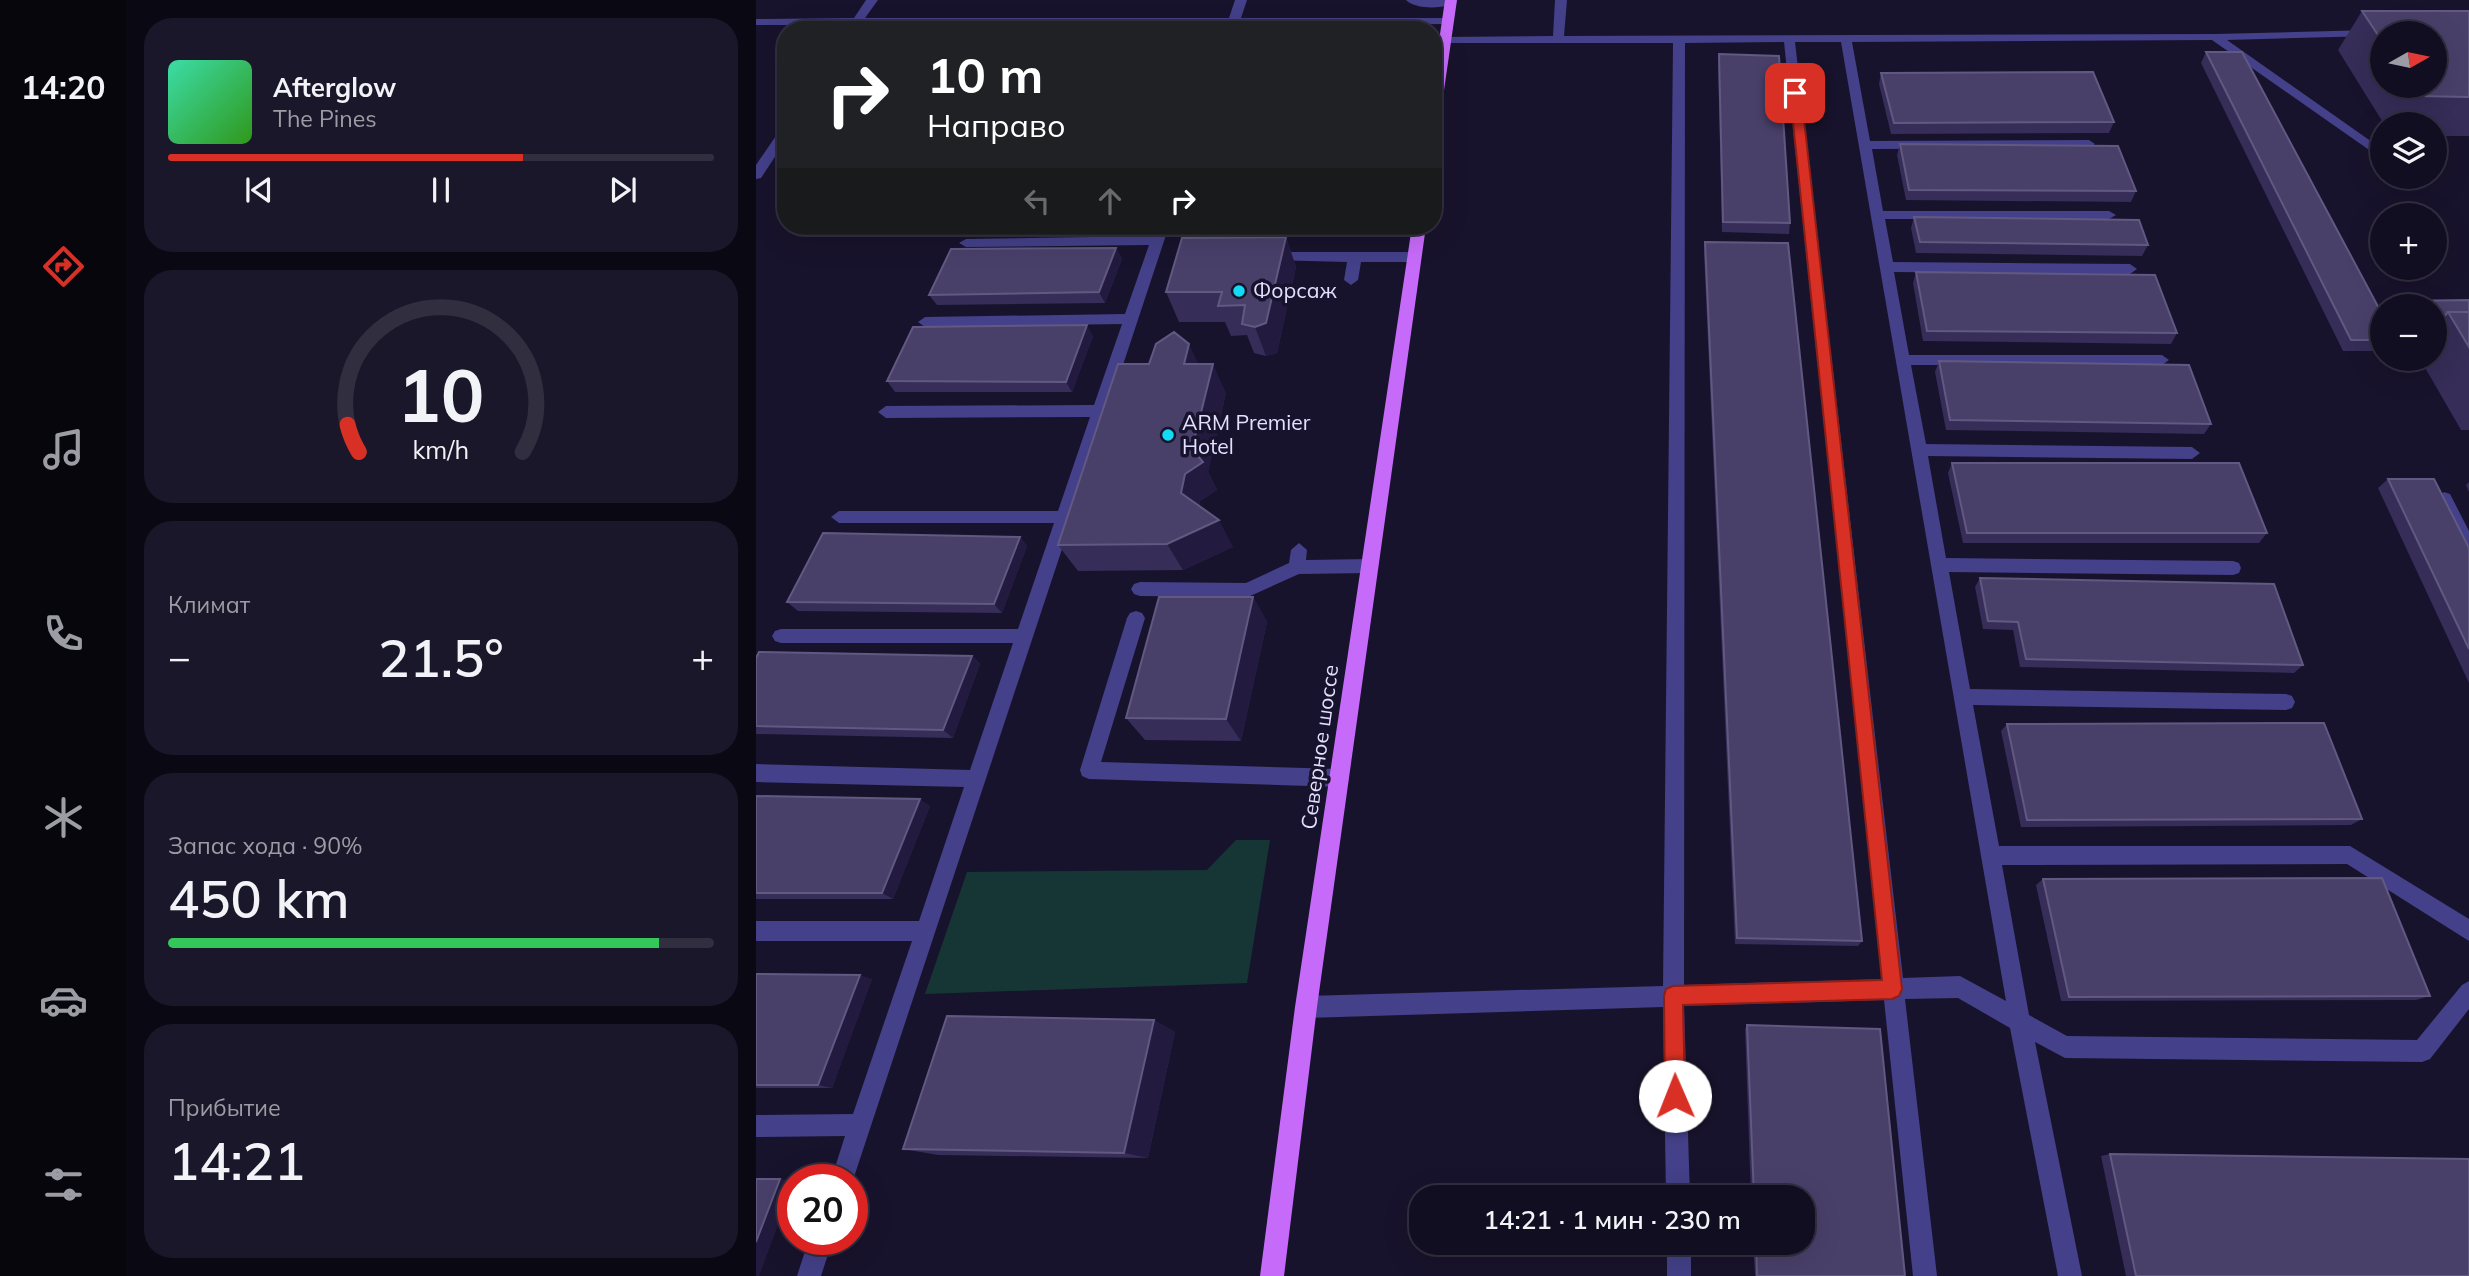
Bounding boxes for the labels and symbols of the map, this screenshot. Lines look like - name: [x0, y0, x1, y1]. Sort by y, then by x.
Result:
- north arrow: [2370, 21, 2446, 98]
- pin: [1765, 63, 1825, 123]
- place label: Форсаж: [1253, 277, 1337, 303]
- marker: Форсаж: [1231, 283, 1247, 299]
- place label: ARM Premier Hotel: [1182, 409, 1311, 459]
- marker: ARM Premier Hotel: [1160, 427, 1176, 443]
- street label: Северное шоссе: [1295, 663, 1343, 831]
- position arrow: [1638, 1059, 1712, 1133]
- speed limit sign: 20: [777, 1164, 868, 1255]

